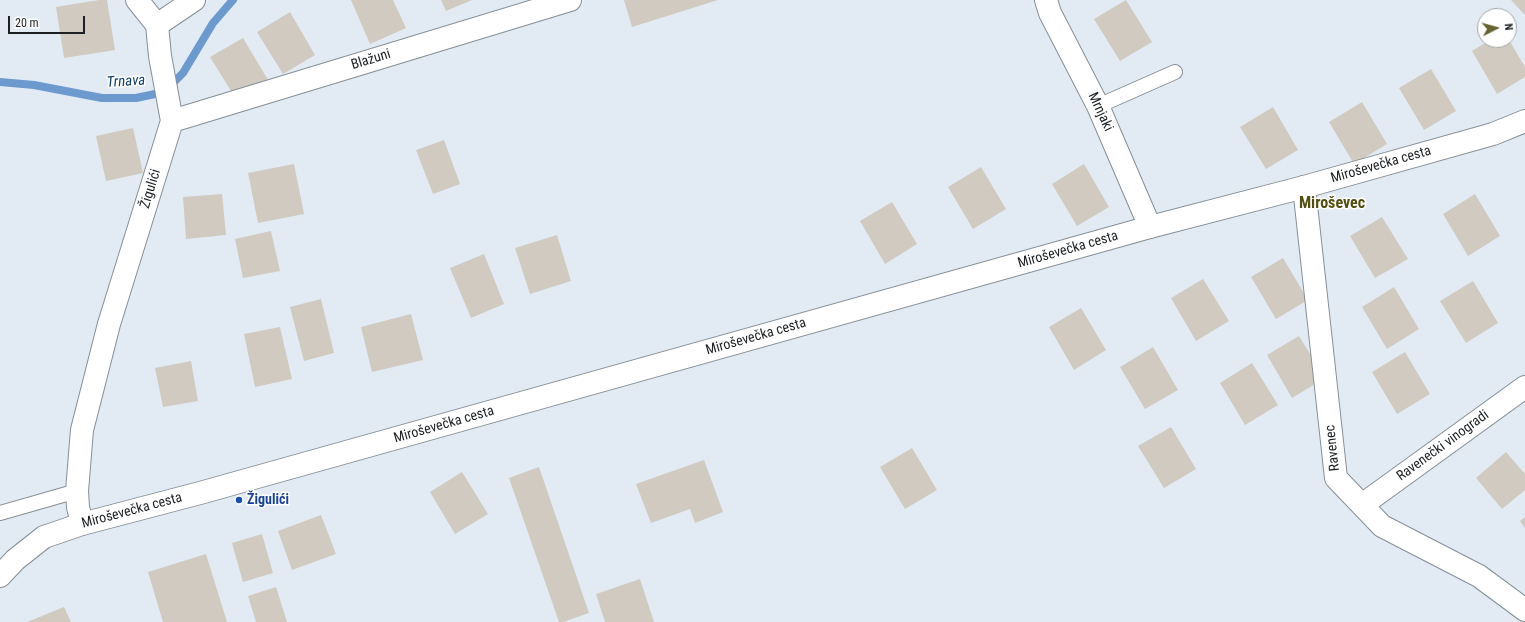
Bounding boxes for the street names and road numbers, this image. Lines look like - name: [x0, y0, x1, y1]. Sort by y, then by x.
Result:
- street label: Blažuni: [349, 46, 393, 74]
- street label: Mrnjaki: [1084, 90, 1116, 134]
- street label: Miroševečka cesta: [1329, 143, 1433, 187]
- street label: Žigulići: [137, 167, 165, 211]
- street label: Miroševečka cesta: [1016, 228, 1120, 272]
- street label: Miroševečka cesta: [704, 315, 808, 359]
- street label: Miroševečka cesta: [392, 403, 496, 447]
- street label: Ravenečki vinogradi: [1394, 407, 1492, 485]
- street label: Ravenec: [1322, 424, 1344, 472]
- street label: Miroševečka cesta: [80, 490, 184, 532]

